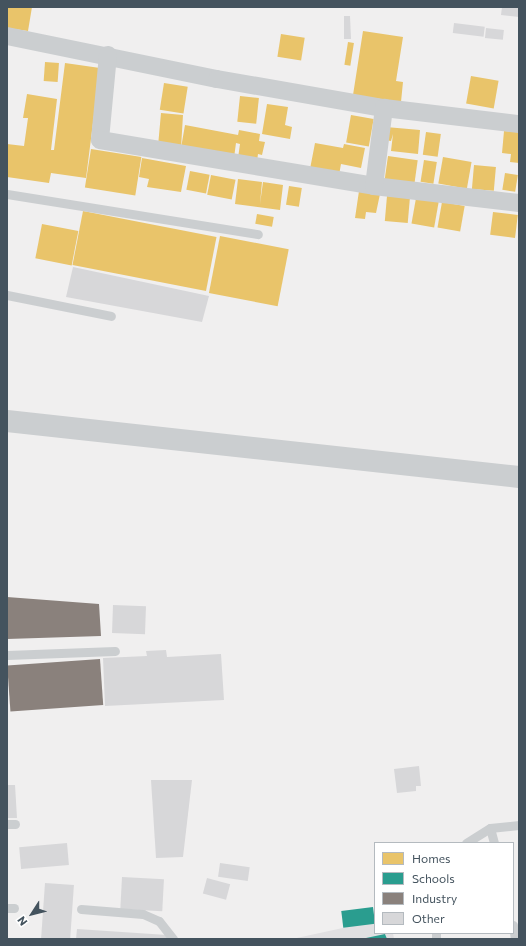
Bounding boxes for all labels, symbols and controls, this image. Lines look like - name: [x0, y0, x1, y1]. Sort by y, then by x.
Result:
- legend: [374, 842, 514, 934]
- text: Homes: [412, 851, 450, 865]
- text: Schools: [412, 871, 455, 885]
- text: Industry: [412, 891, 457, 905]
- north arrow: [12, 894, 52, 934]
- text: Other: [412, 911, 445, 925]
- text: N: [14, 914, 30, 929]

